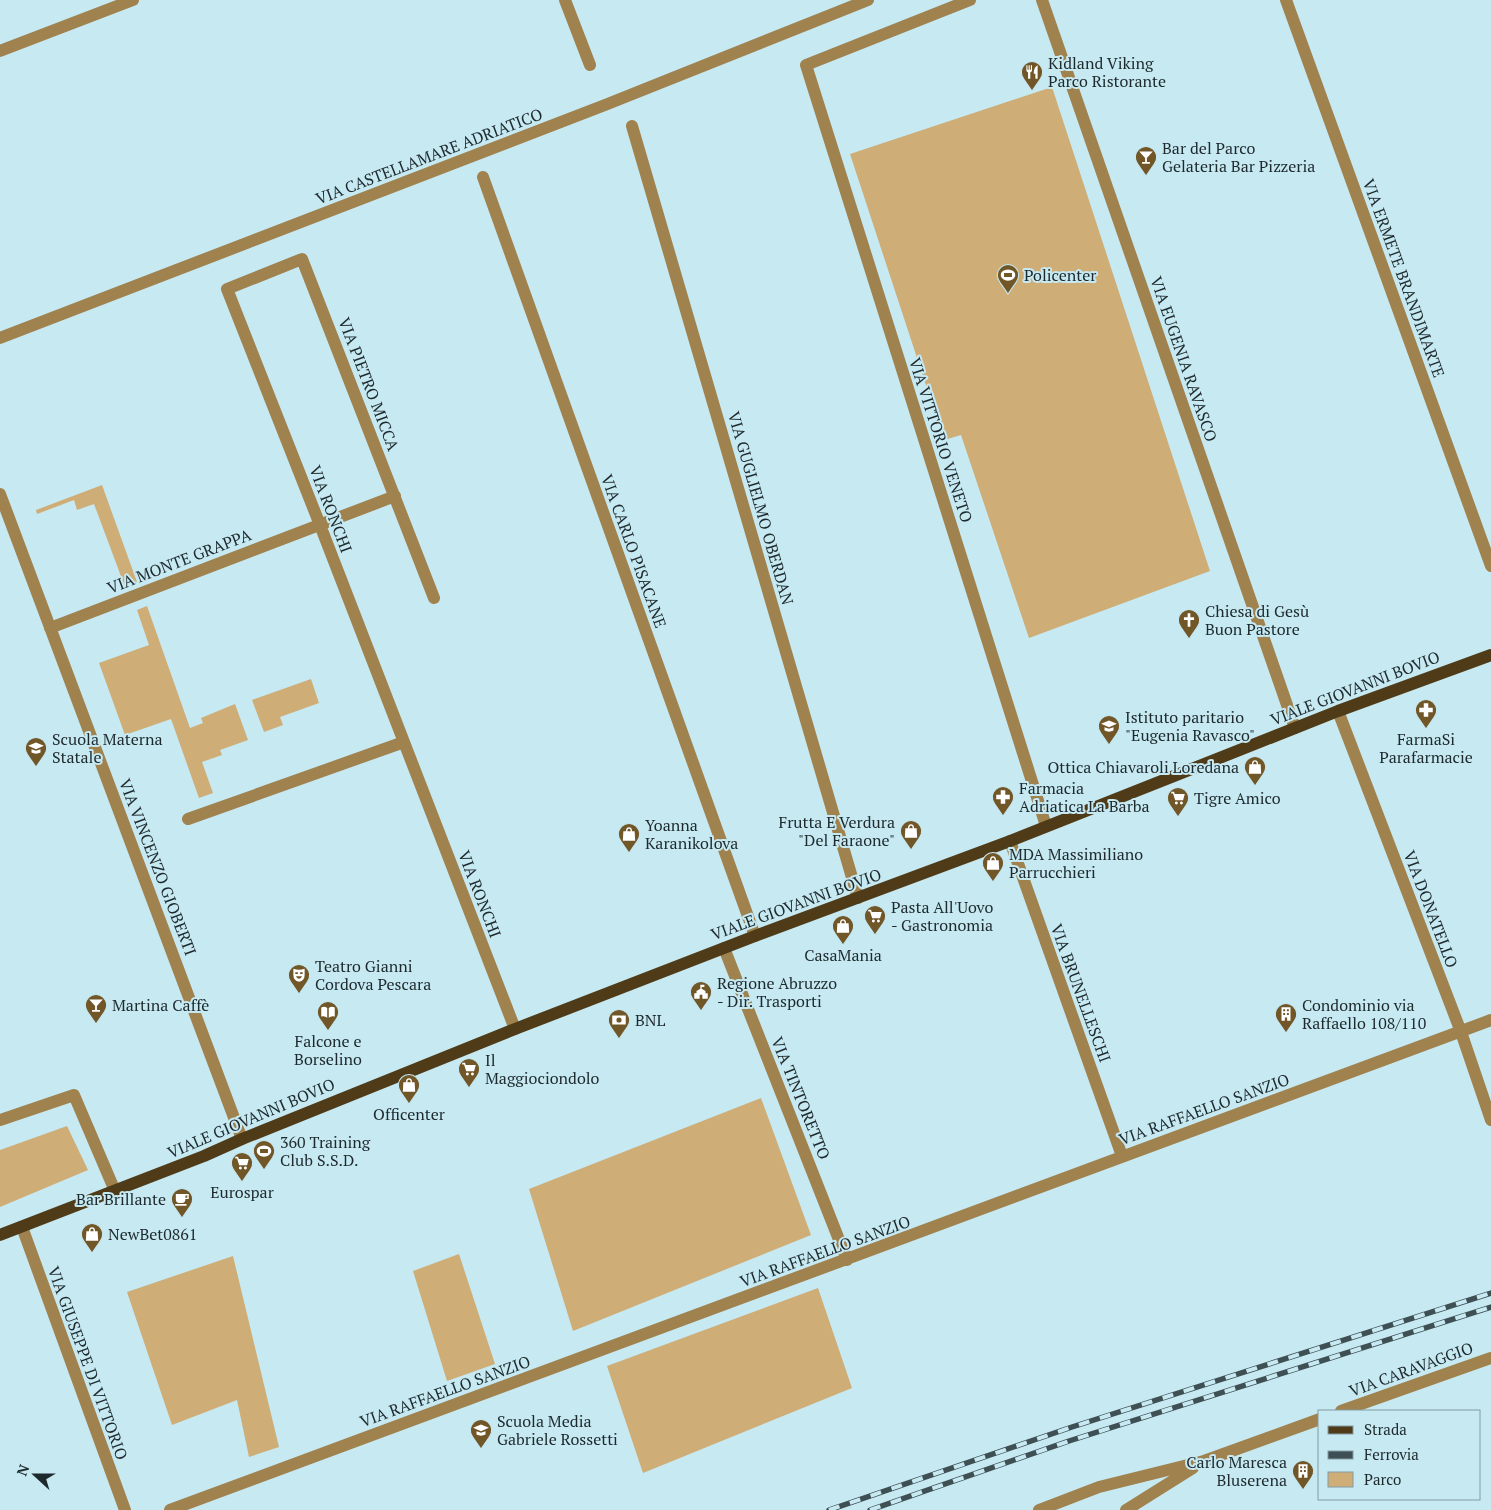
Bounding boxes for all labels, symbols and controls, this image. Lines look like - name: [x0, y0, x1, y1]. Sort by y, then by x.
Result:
- place label: Kidland Viking Parco Ristorante: [1048, 52, 1166, 92]
- restaurant icon: Kidland Viking Parco Ristorante: [1020, 60, 1044, 91]
- street label: VIA CASTELLAMARE ADRIATICO: [313, 103, 545, 209]
- place label: Bar del Parco Gelateria Bar Pizzeria: [1162, 137, 1315, 177]
- bar icon: Bar del Parco Gelateria Bar Pizzeria: [1134, 145, 1158, 176]
- street label: VIA ERMETE BRANDIMARTE: [1358, 176, 1450, 380]
- sports icon: Policenter: [996, 263, 1020, 294]
- place label: Policenter: [1024, 264, 1097, 286]
- street label: VIA EUGENIA RAVASCO: [1145, 273, 1223, 445]
- street label: VIA PIETRO MICCA: [333, 314, 405, 454]
- street label: VIA VITTORIO VENETO: [904, 355, 978, 525]
- street label: VIA GUGLIELMO OBERDAN: [723, 409, 799, 608]
- street label: VIA RONCHI: [304, 462, 358, 556]
- street label: VIA CARLO PISACANE: [596, 471, 672, 631]
- street label: VIA MONTE GRAPPA: [104, 523, 254, 599]
- place label: Chiesa di Gesù Buon Pastore: [1205, 600, 1309, 640]
- church icon: Chiesa di Gesù Buon Pastore: [1177, 608, 1201, 639]
- street label: VIALE GIOVANNI BOVIO: [1267, 645, 1443, 731]
- pharmacy icon: FarmaSi Parafarmacie: [1414, 698, 1438, 729]
- place label: Istituto paritario "Eugenia Ravasco": [1125, 706, 1255, 746]
- school or university icon: Istituto paritario "Eugenia Ravasco": [1097, 714, 1121, 745]
- place label: Scuola Materna Statale: [52, 728, 163, 768]
- place label: FarmaSi Parafarmacie: [1379, 728, 1473, 768]
- school or university icon: Scuola Materna Statale: [24, 736, 48, 767]
- shop icon: Ottica Chiavaroli Loredana: [1243, 755, 1267, 786]
- place label: Ottica Chiavaroli Loredana: [1047, 756, 1239, 778]
- street label: VIA VINCENZO GIOBERTI: [114, 775, 202, 959]
- place label: Farmacia Adriatica La Barba: [1019, 777, 1150, 817]
- pharmacy icon: Farmacia Adriatica La Barba: [991, 785, 1015, 816]
- supermarket icon: Tigre Amico: [1166, 786, 1190, 817]
- place label: Tigre Amico: [1194, 787, 1281, 809]
- place label: Frutta E Verdura "Del Faraone": [778, 811, 895, 851]
- place label: Yoanna Karanikolova: [645, 814, 738, 854]
- shop icon: Frutta E Verdura "Del Faraone": [899, 819, 923, 850]
- shop icon: Yoanna Karanikolova: [617, 822, 641, 853]
- place label: MDA Massimiliano Parrucchieri: [1009, 843, 1143, 883]
- street label: VIA RONCHI: [453, 847, 507, 941]
- street label: VIA DONATELLO: [1399, 847, 1463, 971]
- shop icon: MDA Massimiliano Parrucchieri: [981, 851, 1005, 882]
- street label: VIALE GIOVANNI BOVIO: [708, 863, 884, 945]
- place label: Pasta All'Uovo - Gastronomia: [891, 896, 993, 936]
- supermarket icon: Pasta All'Uovo - Gastronomia: [863, 904, 887, 935]
- shop icon: CasaMania: [831, 914, 855, 945]
- street label: VIA BRUNELLESCHI: [1046, 921, 1116, 1065]
- place label: CasaMania: [804, 944, 882, 966]
- place label: Teatro Gianni Cordova Pescara: [315, 955, 431, 995]
- theatre icon: Teatro Gianni Cordova Pescara: [287, 963, 311, 994]
- place label: Regione Abruzzo - Dir. Trasporti: [717, 972, 837, 1012]
- public building icon: Regione Abruzzo - Dir. Trasporti: [689, 980, 713, 1011]
- bar icon: Martina Caffè: [84, 993, 108, 1024]
- place label: Martina Caffè: [112, 994, 209, 1016]
- place label: Condominio via Raffaello 108/110: [1302, 994, 1426, 1034]
- library icon: Falcone e Borselino: [316, 1000, 340, 1031]
- building icon: Condominio via Raffaello 108/110: [1274, 1002, 1298, 1033]
- bank icon: BNL: [607, 1008, 631, 1039]
- place label: BNL: [635, 1009, 666, 1031]
- place label: Falcone e Borselino: [294, 1030, 362, 1070]
- street label: VIA TINTORETTO: [766, 1033, 836, 1163]
- place label: Il Maggiociondolo: [485, 1049, 600, 1089]
- supermarket icon: Il Maggiociondolo: [457, 1057, 481, 1088]
- street label: VIA RAFFAELLO SANZIO: [1116, 1068, 1292, 1150]
- street label: VIALE GIOVANNI BOVIO: [164, 1073, 338, 1163]
- shop icon: Officenter: [397, 1073, 421, 1104]
- place label: Officenter: [373, 1103, 446, 1125]
- place label: 360 Training Club S.S.D.: [280, 1131, 371, 1171]
- sports icon: 360 Training Club S.S.D.: [252, 1139, 276, 1170]
- supermarket icon: Eurospar: [230, 1151, 254, 1182]
- place label: Eurospar: [210, 1181, 275, 1203]
- cafe icon: Bar Brillante: [170, 1187, 194, 1218]
- place label: Bar Brillante: [76, 1188, 166, 1210]
- street label: VIA RAFFAELLO SANZIO: [737, 1210, 913, 1292]
- shop icon: NewBet0861: [80, 1222, 104, 1253]
- place label: NewBet0861: [108, 1223, 197, 1245]
- street label: VIA GIUSEPPE DI VITTORIO: [43, 1263, 133, 1463]
- street label: VIA CARAVAGGIO: [1346, 1336, 1476, 1402]
- street label: VIA RAFFAELLO SANZIO: [357, 1350, 533, 1432]
- place label: Scuola Media Gabriele Rossetti: [497, 1410, 618, 1450]
- legend: [1318, 1410, 1481, 1500]
- school or university icon: Scuola Media Gabriele Rossetti: [469, 1418, 493, 1449]
- text: Strada: [1364, 1419, 1407, 1439]
- text: Ferrovia: [1364, 1444, 1419, 1464]
- north arrow: [10, 1450, 60, 1500]
- place label: Carlo Maresca Bluserena: [1186, 1451, 1287, 1491]
- building icon: Carlo Maresca Bluserena: [1291, 1459, 1315, 1490]
- text: N: [12, 1461, 33, 1479]
- text: Parco: [1364, 1469, 1401, 1489]

